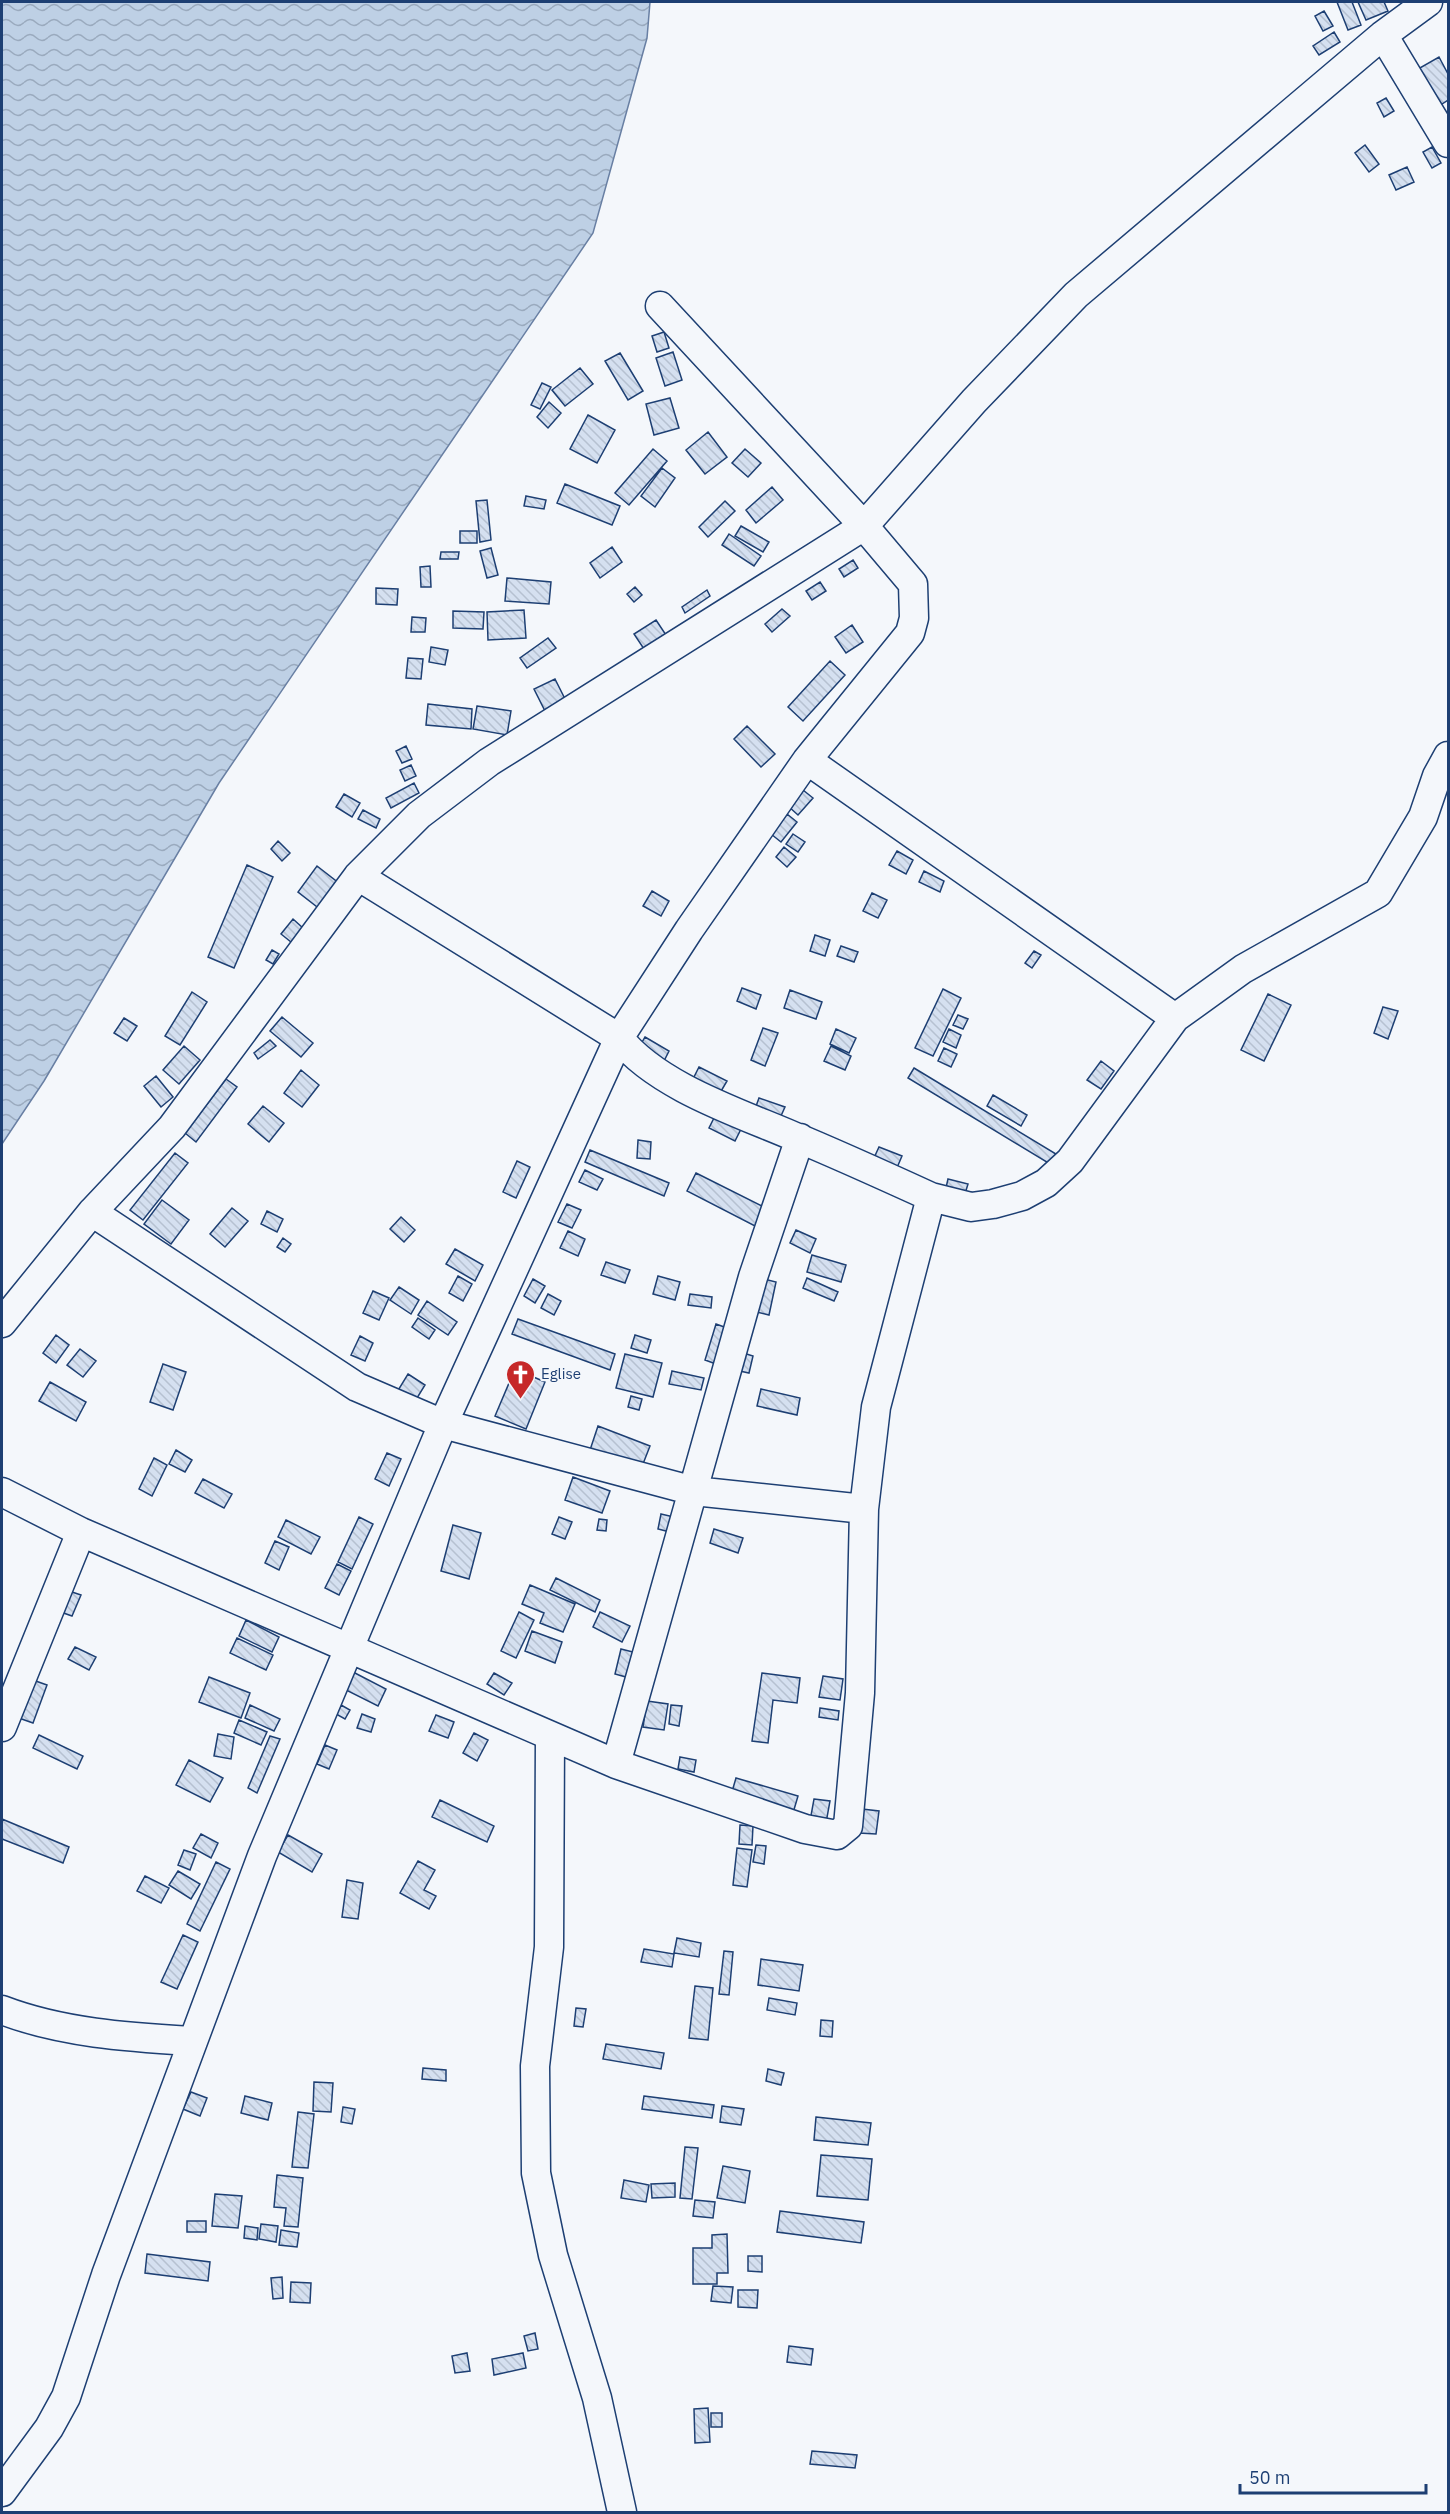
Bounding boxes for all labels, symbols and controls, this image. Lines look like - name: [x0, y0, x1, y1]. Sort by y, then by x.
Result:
- church icon: Eglise: [504, 1358, 536, 1400]
- place label: Eglise: [541, 1364, 581, 1383]
- scale bar: [1240, 2457, 1426, 2495]
- text: 50 m: [1249, 2466, 1291, 2489]

